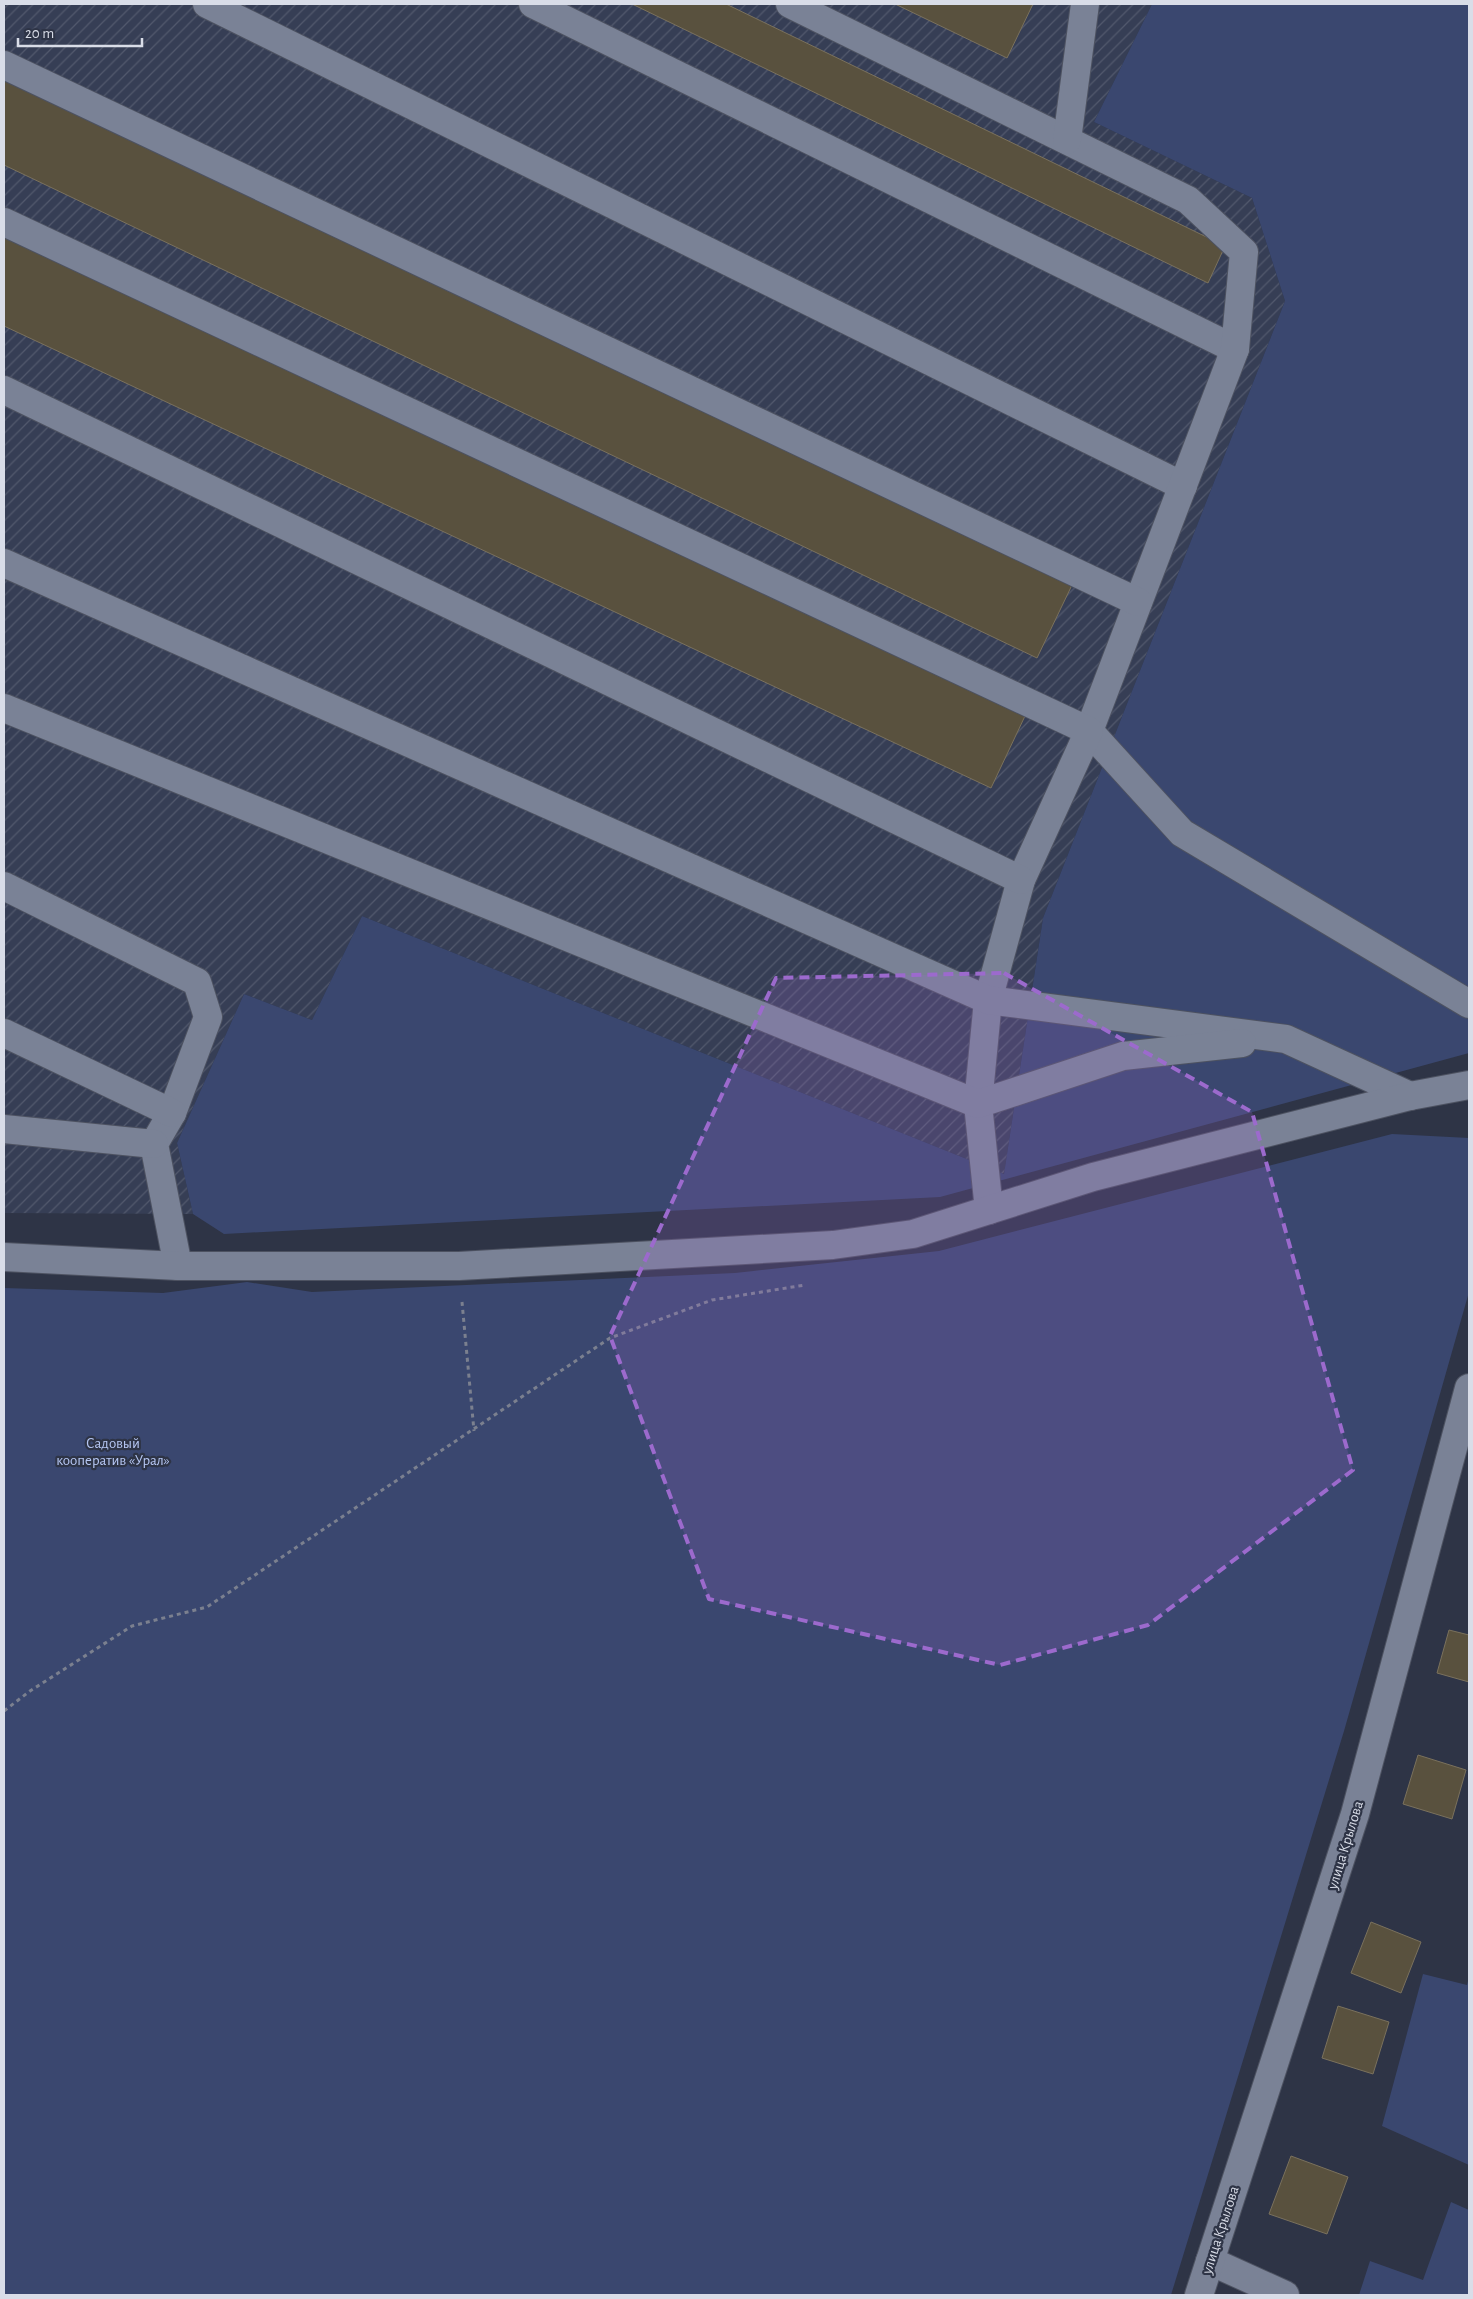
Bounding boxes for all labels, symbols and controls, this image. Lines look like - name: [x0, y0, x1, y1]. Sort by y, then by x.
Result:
- scale bar: [18, 15, 141, 47]
- text: 20 m: [25, 26, 54, 41]
- park label: Садовый кооператив «Урал»: [56, 1436, 170, 1468]
- street label: улица Крылова: [1325, 1799, 1366, 1892]
- street label: улица Крылова: [1199, 2184, 1242, 2277]

